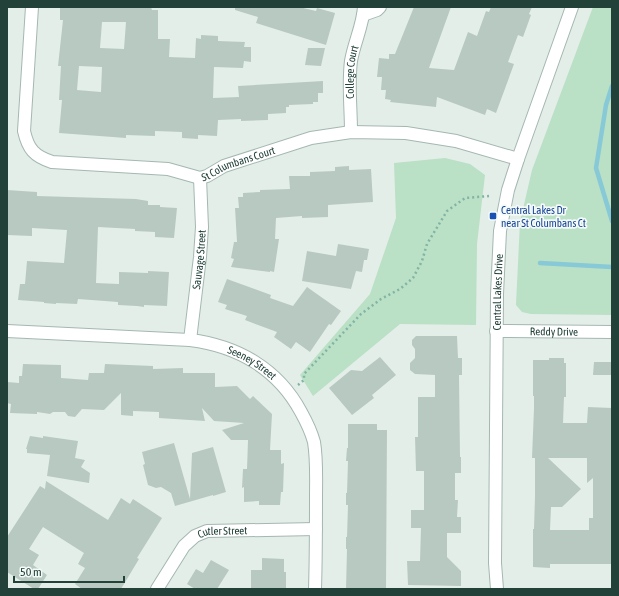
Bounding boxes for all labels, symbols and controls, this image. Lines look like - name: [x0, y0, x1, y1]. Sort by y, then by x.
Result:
- street label: College Court: [344, 44, 360, 99]
- street label: St Columbans Court: [200, 144, 276, 183]
- place label: Central Lakes Dr near St Columbans Ct: [501, 204, 586, 229]
- marker: Central Lakes Dr near St Columbans Ct: [488, 211, 498, 221]
- street label: Sauvage Street: [190, 229, 208, 290]
- street label: Central Lakes Drive: [491, 253, 505, 331]
- street label: Reddy Drive: [530, 325, 578, 338]
- street label: Seeney Street: [226, 343, 279, 382]
- street label: Cutler Street: [196, 524, 248, 540]
- scale bar: [14, 558, 124, 584]
- text: 50 m: [20, 565, 42, 579]

